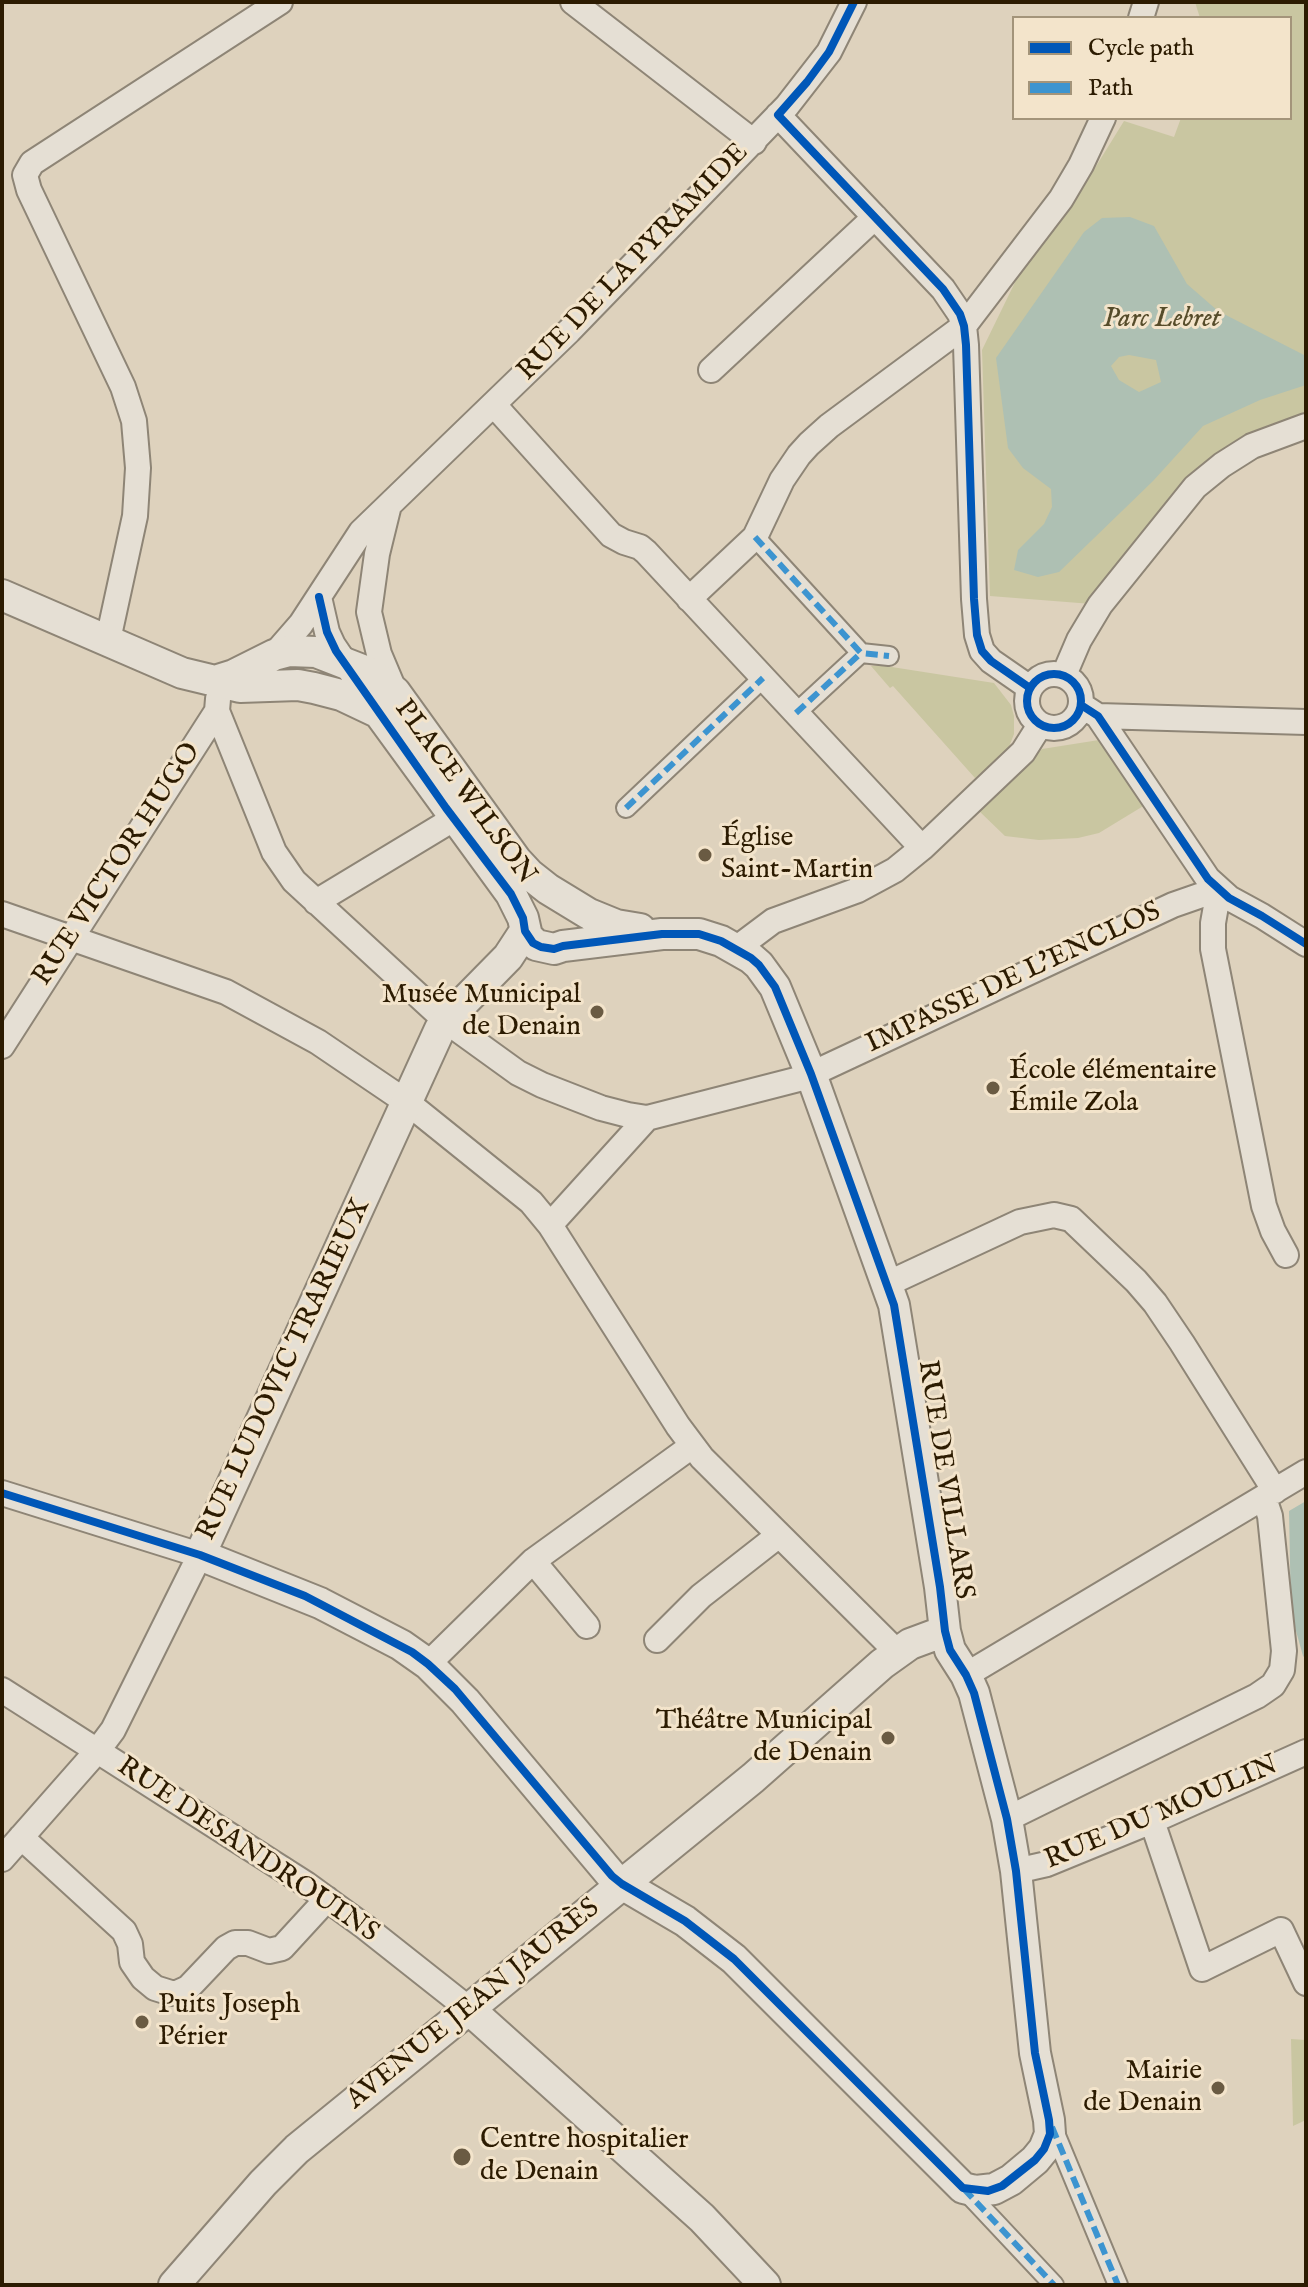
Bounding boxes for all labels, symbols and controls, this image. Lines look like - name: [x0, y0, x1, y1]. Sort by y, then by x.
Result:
- legend: [1012, 16, 1292, 120]
- text: Cycle path: [1088, 33, 1194, 64]
- text: Path: [1088, 73, 1133, 104]
- street label: RUE DE LA PYRAMIDE: [512, 137, 756, 389]
- park label: Parc Lebret: [1103, 303, 1221, 337]
- street label: PLACE WILSON: [386, 694, 542, 892]
- street label: RUE VICTOR HUGO: [27, 737, 209, 993]
- place label: Église Saint-Martin: [721, 822, 873, 888]
- marker: Église Saint-Martin: [696, 846, 714, 864]
- street label: IMPASSE DE L'ENCLOS: [861, 896, 1167, 1062]
- place label: Musée Municipal de Denain: [382, 979, 581, 1045]
- marker: Musée Municipal de Denain: [588, 1003, 606, 1021]
- place label: École élémentaire Émile Zola: [1009, 1055, 1217, 1121]
- marker: École élémentaire Émile Zola: [984, 1079, 1002, 1097]
- street label: RUE LUDOVIC TRARIEUX: [191, 1194, 379, 1546]
- street label: RUE DE VILLARS: [909, 1358, 979, 1602]
- place label: Théâtre Municipal de Denain: [656, 1705, 872, 1771]
- marker: Théâtre Municipal de Denain: [879, 1729, 897, 1747]
- street label: RUE DU MOULIN: [1040, 1750, 1284, 1878]
- street label: RUE DESANDROUINS: [110, 1751, 384, 1951]
- street label: AVENUE JEAN JAURÈS: [341, 1892, 607, 2118]
- place label: Puits Joseph Périer: [158, 1989, 300, 2055]
- marker: Puits Joseph Périer: [133, 2013, 151, 2031]
- place label: Mairie de Denain: [1083, 2055, 1202, 2121]
- marker: Mairie de Denain: [1209, 2079, 1227, 2097]
- place label: Centre hospitalier de Denain: [480, 2124, 689, 2190]
- marker: Centre hospitalier de Denain: [451, 2146, 473, 2168]

